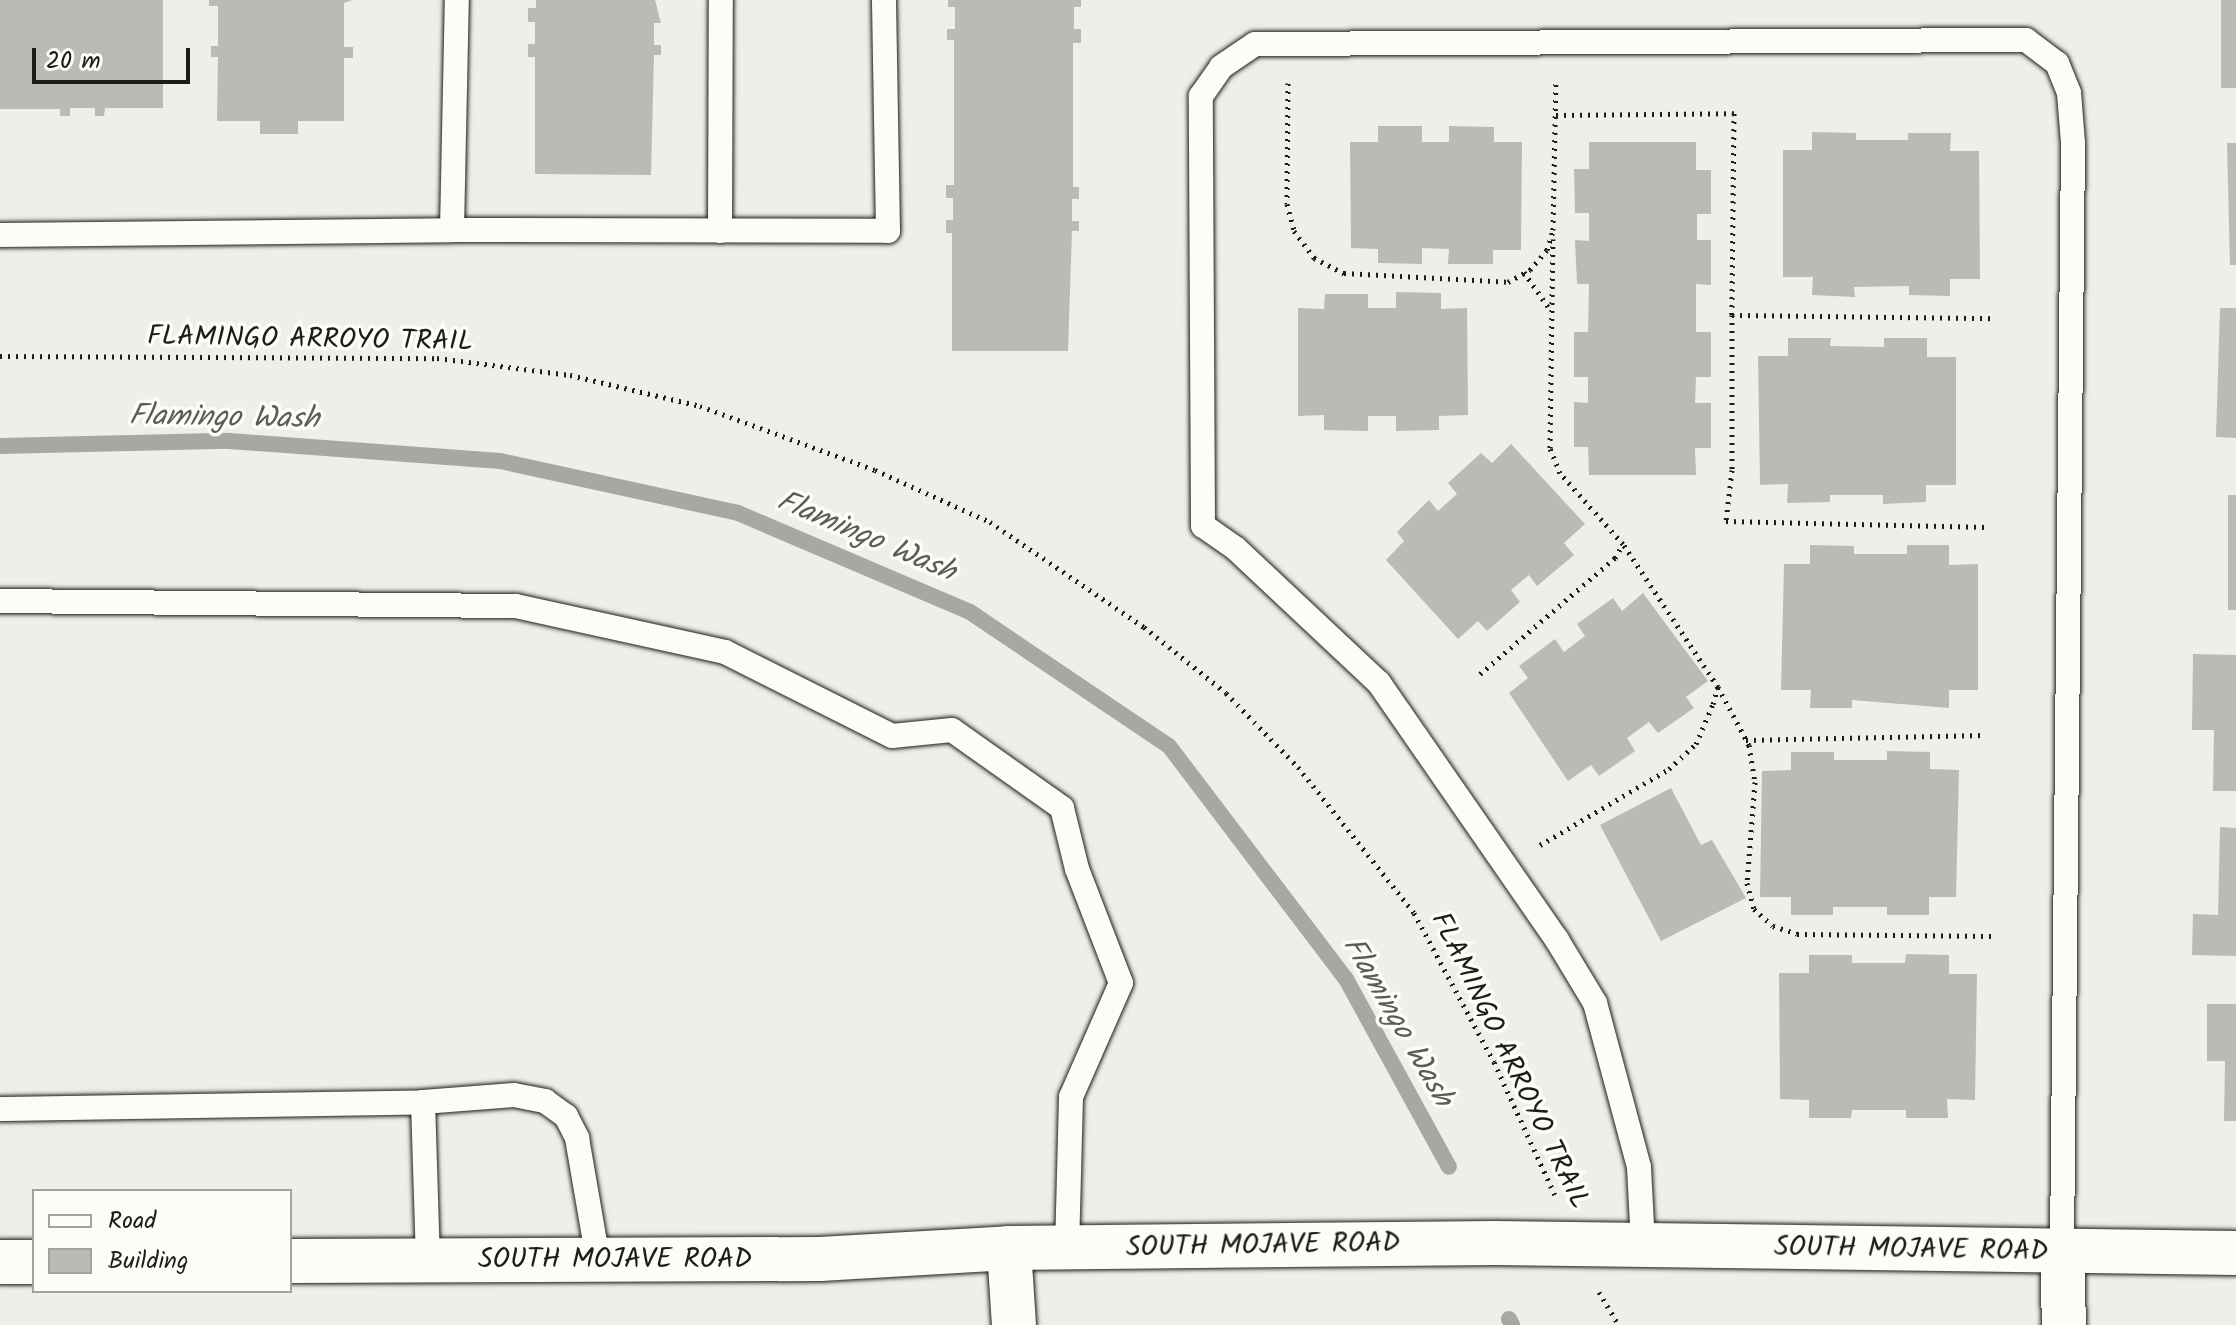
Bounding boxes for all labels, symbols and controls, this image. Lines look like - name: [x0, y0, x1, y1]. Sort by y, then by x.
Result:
- scale bar: [36, 32, 194, 82]
- text: 20 m: [46, 42, 101, 81]
- street label: FLAMINGO ARROYO TRAIL: [147, 320, 473, 360]
- water label: Flamingo Wash: [129, 398, 319, 438]
- water label: Flamingo Wash: [771, 483, 961, 591]
- street label: FLAMINGO ARROYO TRAIL: [1422, 907, 1596, 1215]
- water label: Flamingo Wash: [1334, 931, 1460, 1113]
- legend: [32, 1189, 292, 1293]
- text: Road: [108, 1202, 156, 1241]
- street label: SOUTH MOJAVE ROAD: [1126, 1227, 1400, 1265]
- street label: SOUTH MOJAVE ROAD: [1774, 1231, 2048, 1269]
- text: Building: [108, 1242, 188, 1281]
- street label: SOUTH MOJAVE ROAD: [478, 1243, 752, 1277]

